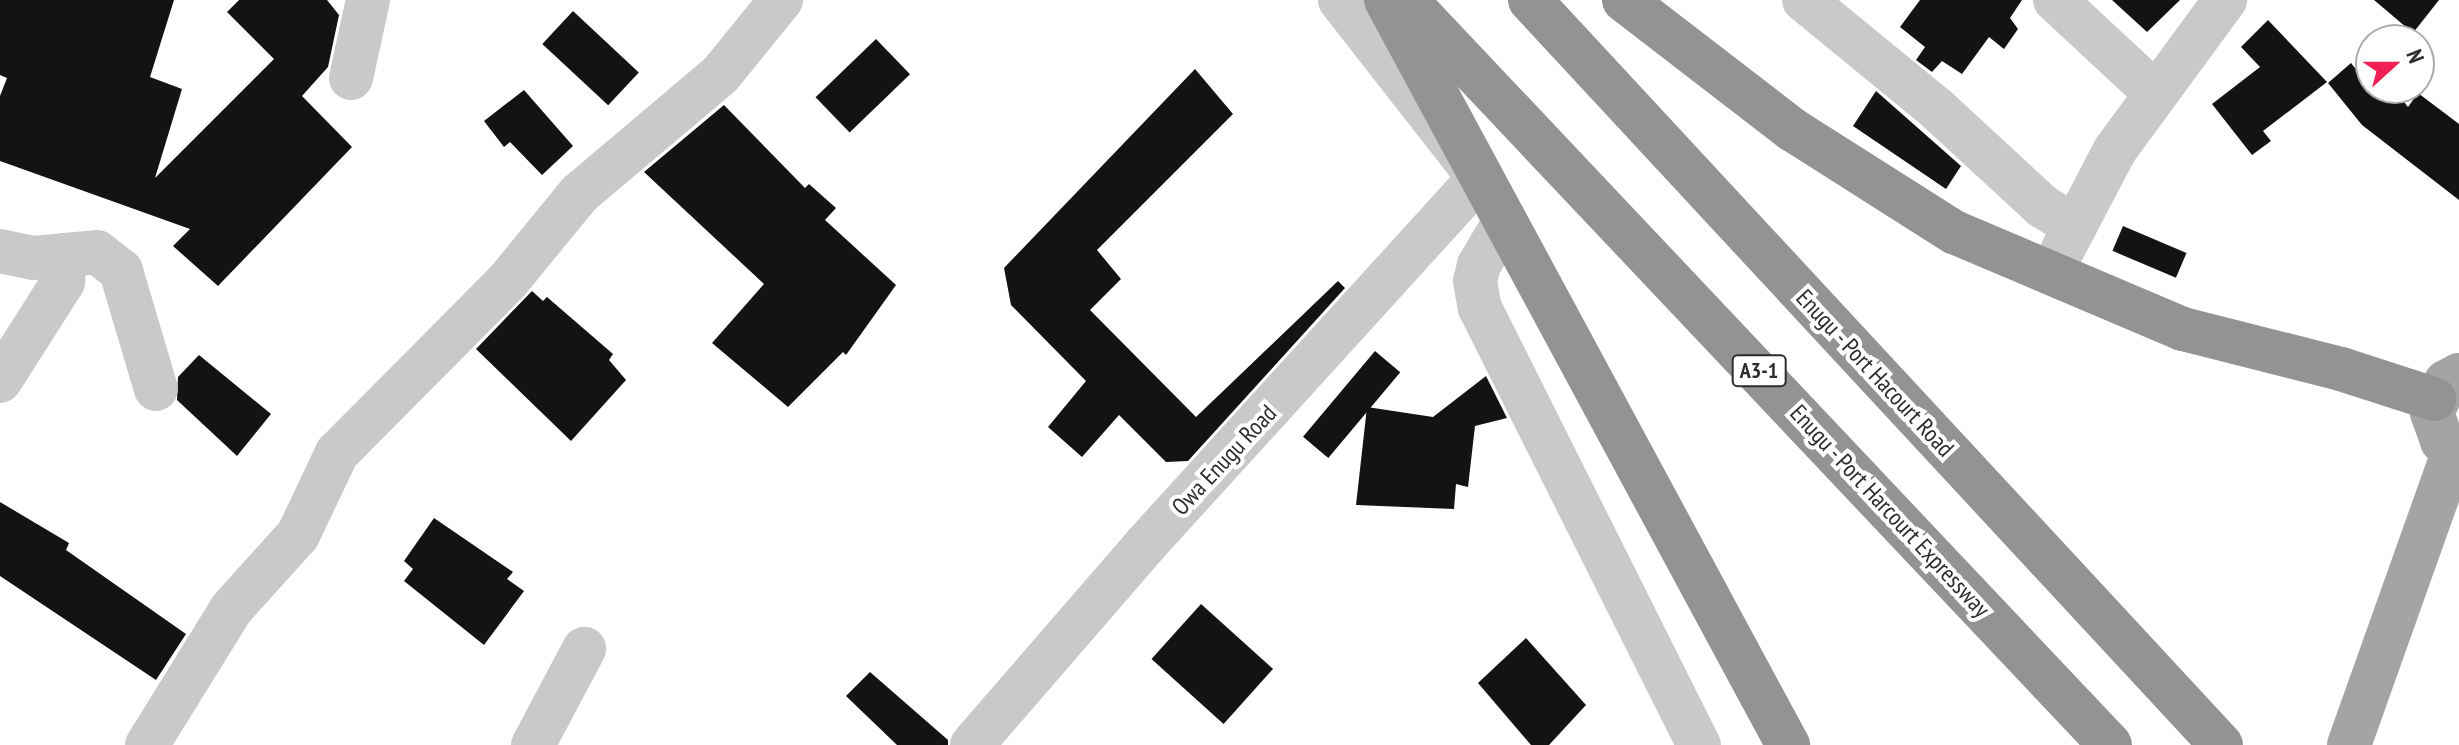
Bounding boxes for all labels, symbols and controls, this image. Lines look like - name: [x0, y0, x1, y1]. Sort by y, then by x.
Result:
- north arrow: [2355, 24, 2435, 104]
- text: N: [2400, 46, 2431, 67]
- street label: Enugu - Port Hacourt Road: [1790, 283, 1960, 463]
- road number: A3-1: [1731, 353, 1787, 389]
- street label: Enugu - Port Harcourt Expressway: [1783, 398, 1997, 624]
- street label: Owa Enugu Road: [1166, 399, 1282, 521]

